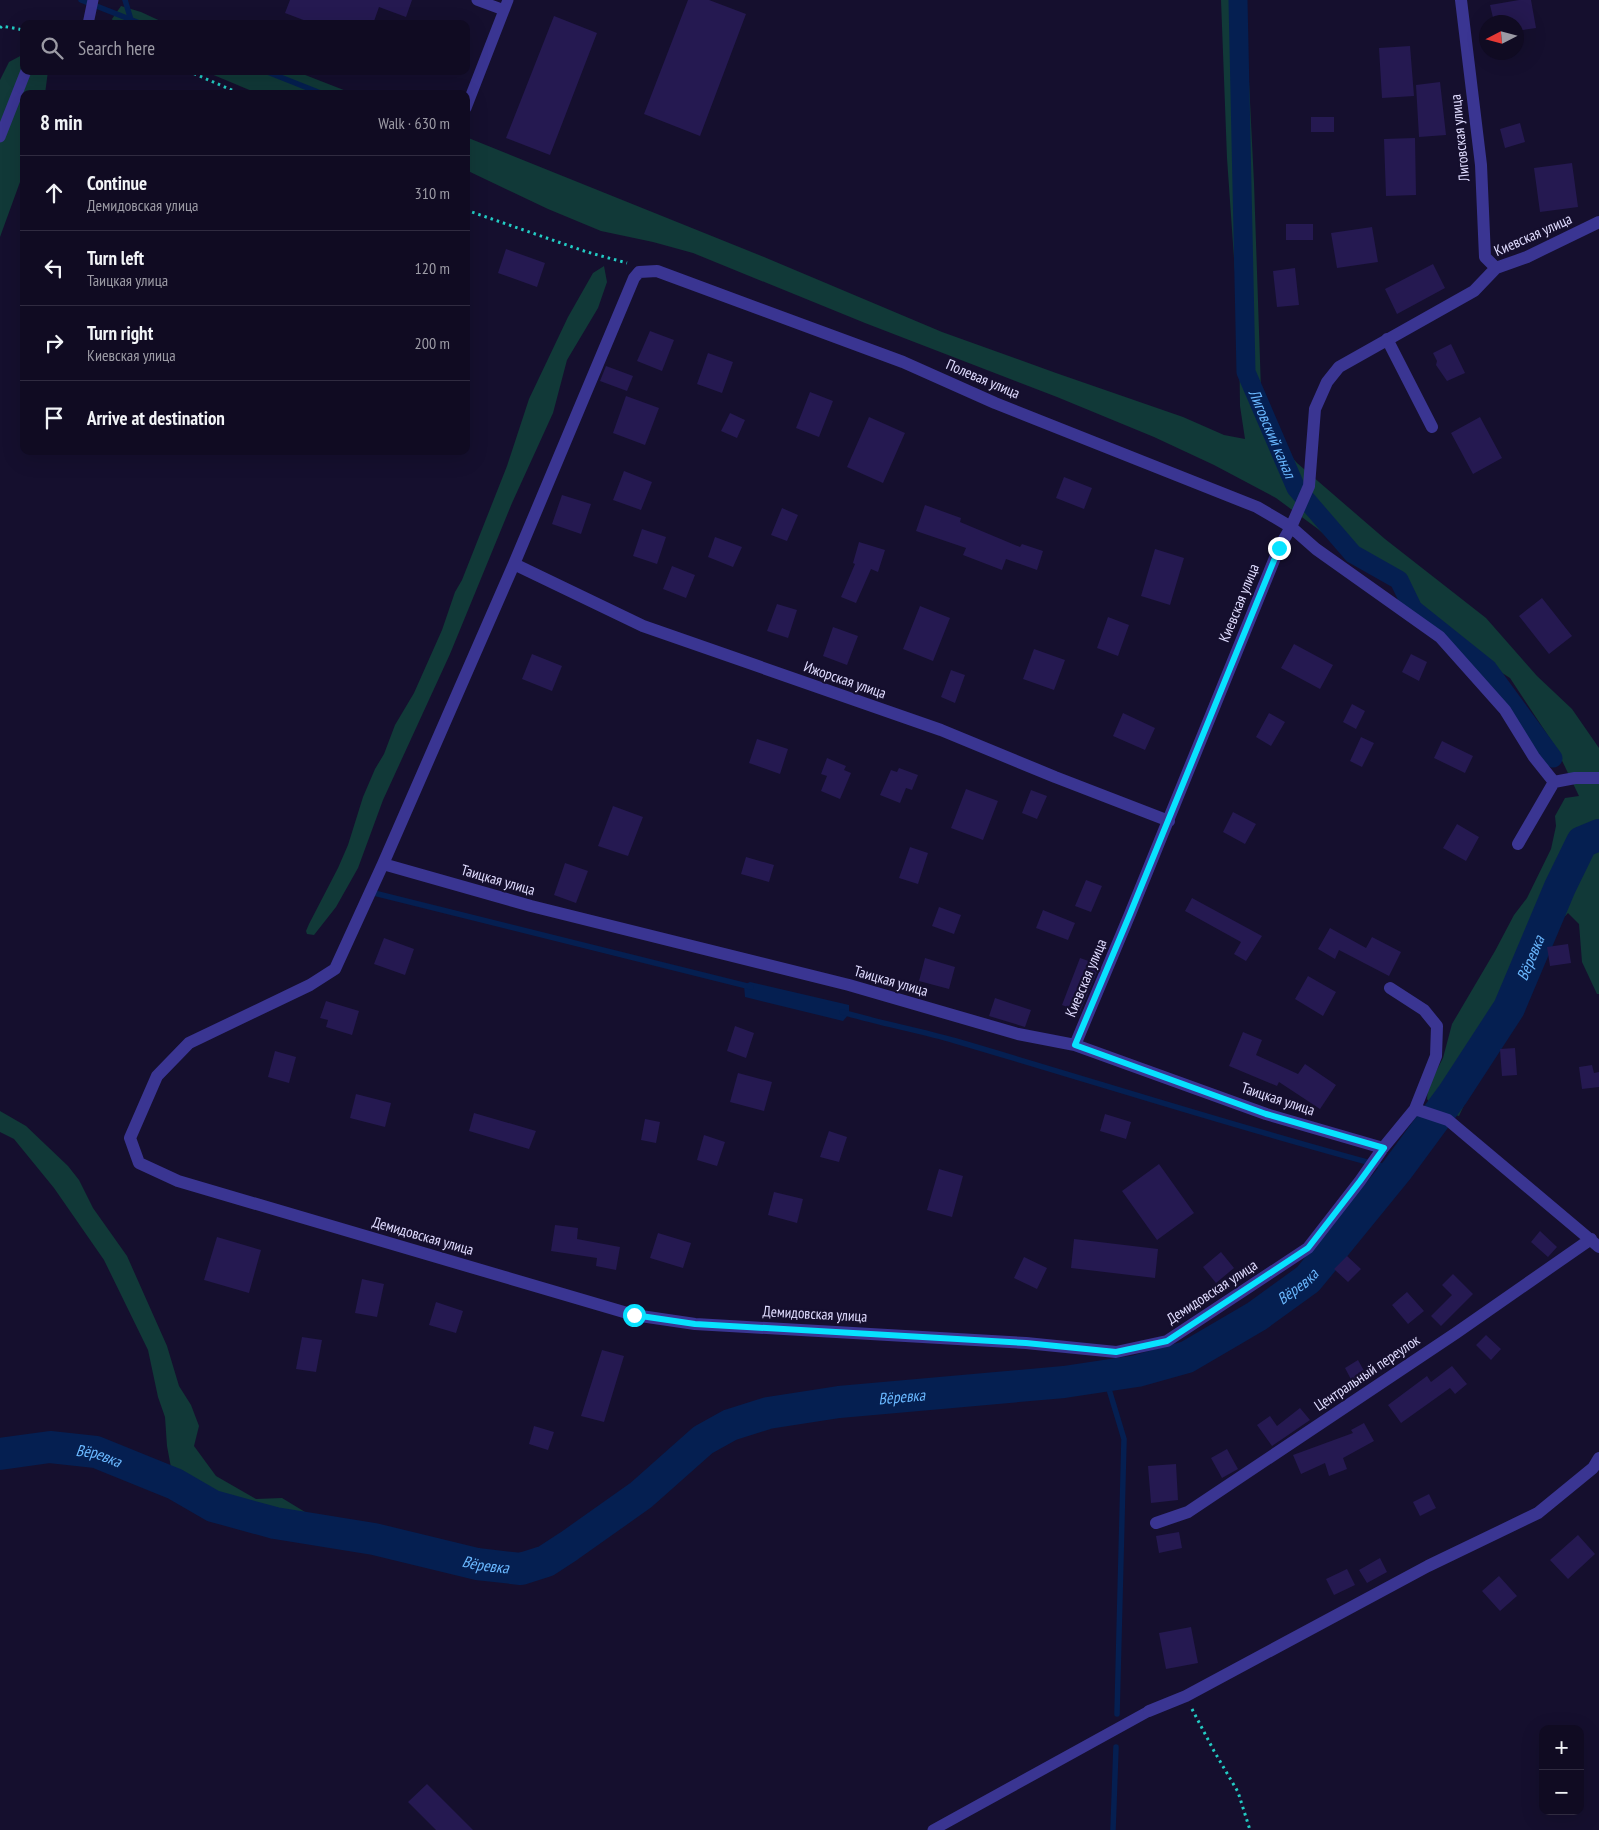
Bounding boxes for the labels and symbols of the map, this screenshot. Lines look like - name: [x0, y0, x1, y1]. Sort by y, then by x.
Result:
- north arrow: [1479, 15, 1524, 60]
- street label: Лиговская улица: [1445, 93, 1474, 184]
- street label: Киевская улица: [1491, 209, 1575, 260]
- street label: Полевая улица: [943, 354, 1023, 403]
- water label: Лиговский канал: [1244, 385, 1301, 482]
- route end: [1268, 537, 1291, 560]
- street label: Киевская улица: [1214, 561, 1263, 645]
- street label: Ижорская улица: [801, 657, 889, 702]
- street label: Таицкая улица: [459, 860, 537, 899]
- water label: Вёревка: [1512, 931, 1549, 983]
- street label: Киевская улица: [1061, 936, 1111, 1020]
- street label: Таицкая улица: [852, 961, 930, 1000]
- street label: Таицкая улица: [1239, 1078, 1317, 1119]
- street label: Демидовская улица: [370, 1212, 476, 1259]
- street label: Демидовская улица: [1163, 1255, 1261, 1328]
- water label: Вёревка: [1273, 1263, 1323, 1308]
- street label: Демидовская улица: [762, 1301, 868, 1326]
- route start: [623, 1304, 646, 1327]
- street label: Центральный переулок: [1310, 1330, 1423, 1415]
- water label: Вёревка: [877, 1384, 927, 1408]
- water label: Вёревка: [75, 1440, 126, 1472]
- water label: Вёревка: [460, 1551, 511, 1578]

